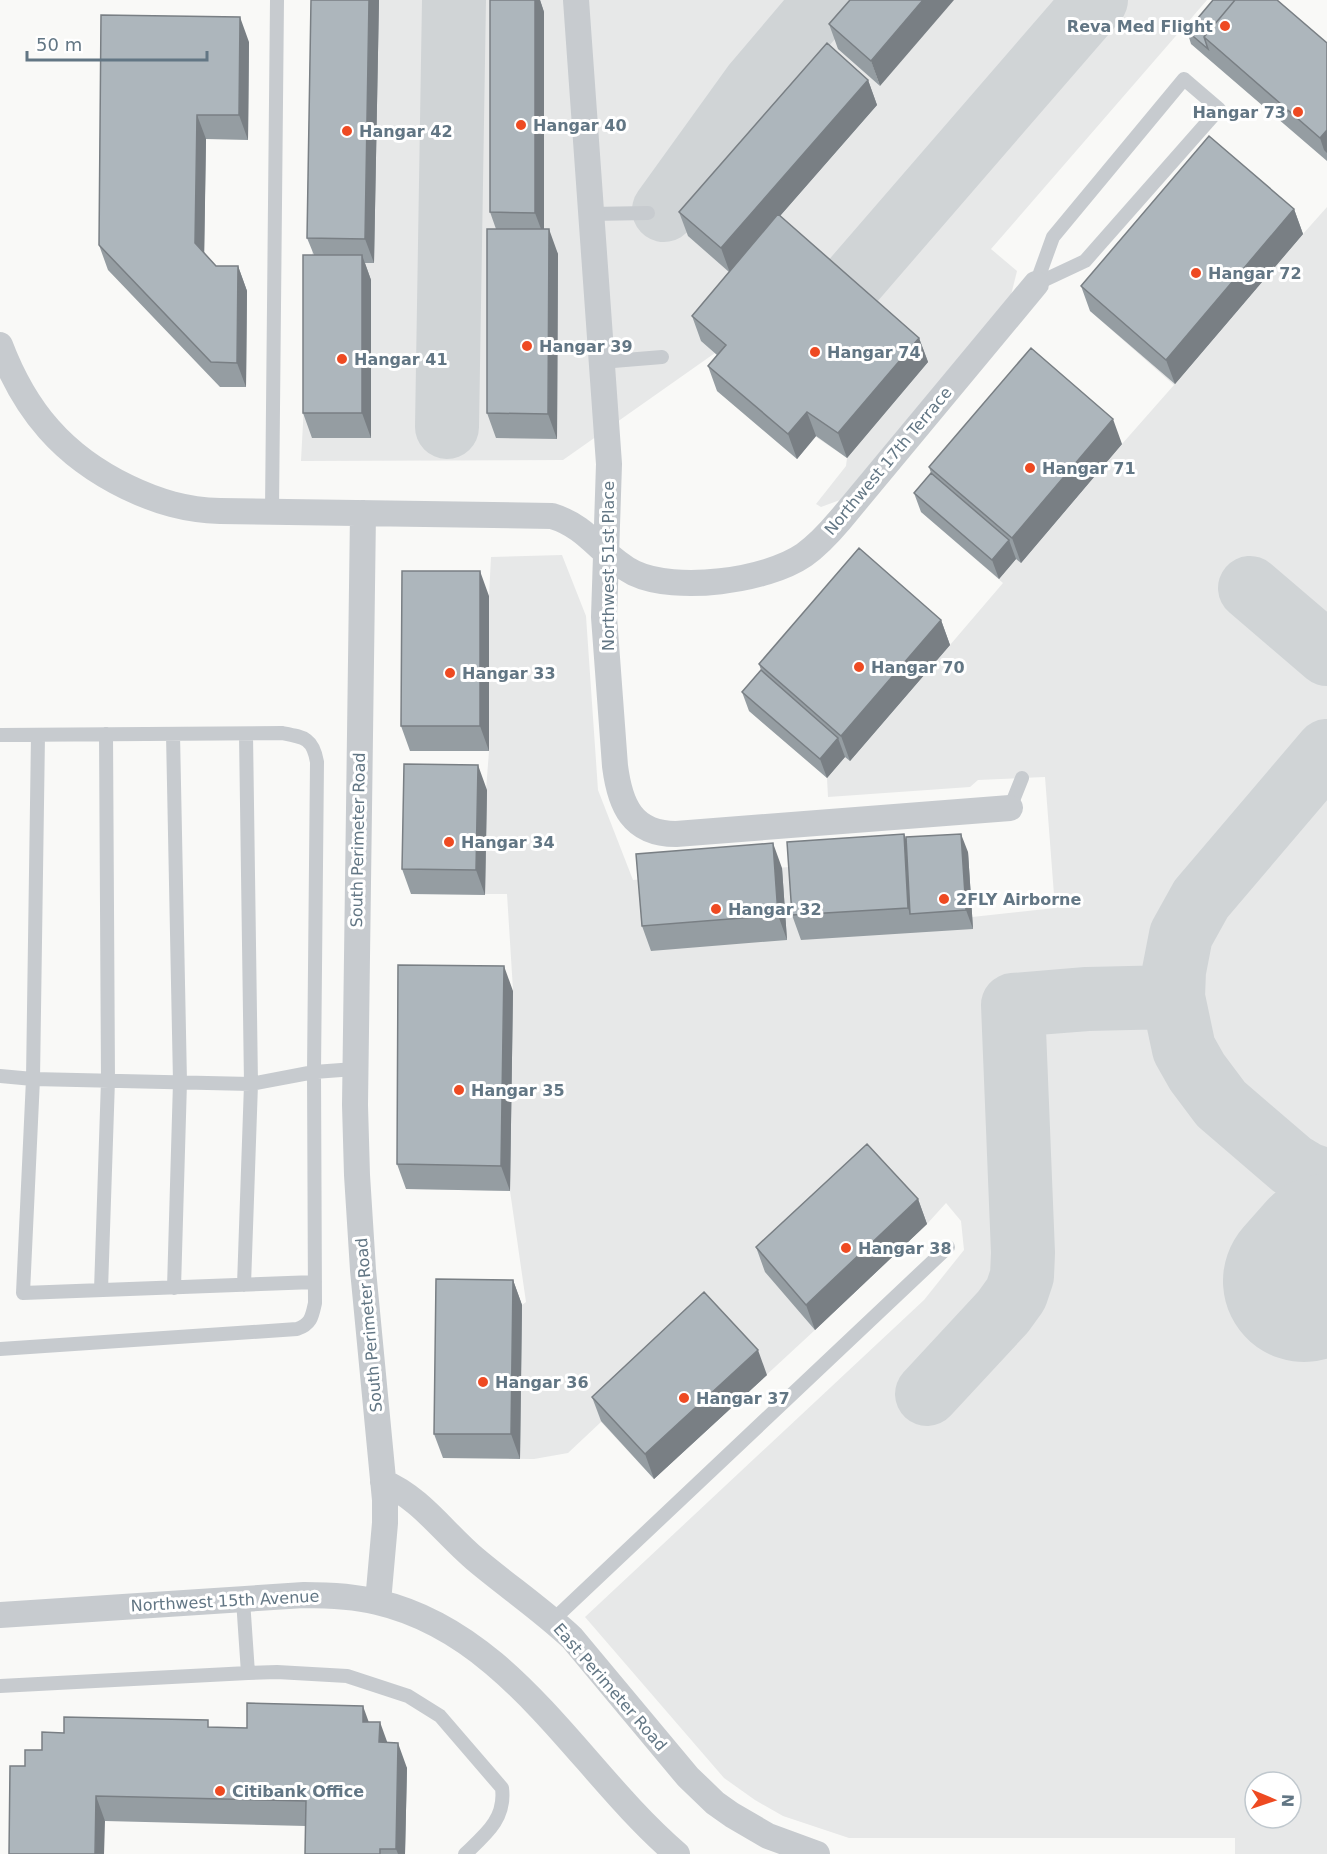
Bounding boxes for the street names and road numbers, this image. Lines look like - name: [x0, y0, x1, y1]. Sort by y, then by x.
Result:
- street label: Northwest 17th Terrace: [820, 383, 956, 539]
- street label: Northwest 51st Place: [599, 481, 618, 651]
- street label: South Perimeter Road: [347, 752, 369, 928]
- street label: South Perimeter Road: [352, 1237, 386, 1413]
- street label: Northwest 15th Avenue: [130, 1587, 320, 1615]
- street label: East Perimeter Road: [549, 1619, 671, 1755]

